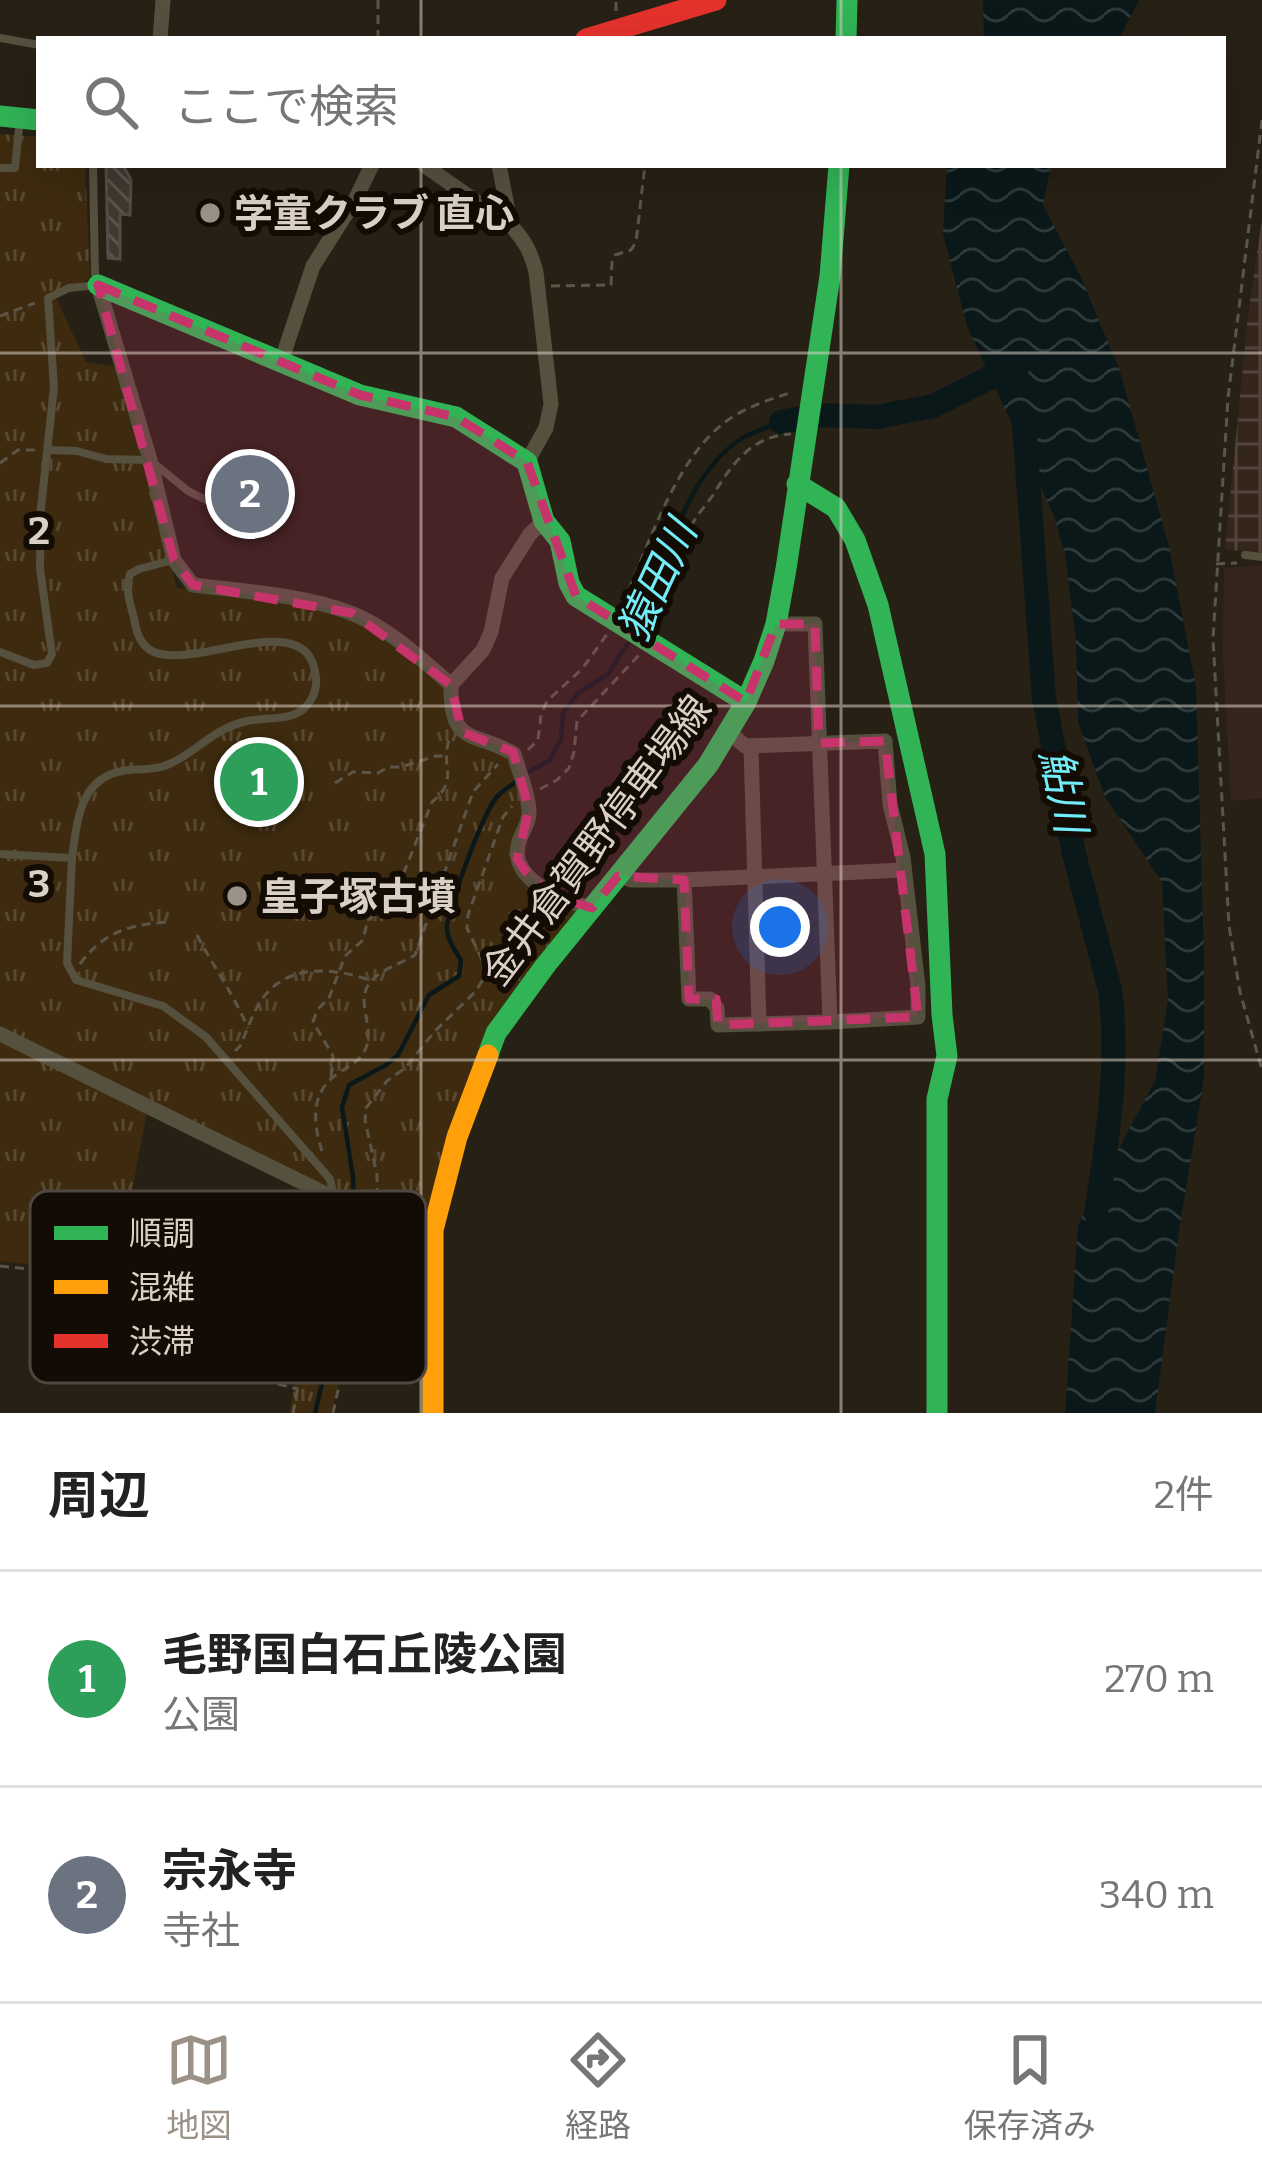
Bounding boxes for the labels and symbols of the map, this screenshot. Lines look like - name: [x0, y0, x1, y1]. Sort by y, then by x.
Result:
- place label: 学童クラブ 直心: [234, 191, 514, 237]
- marker: 学童クラブ 直心: [197, 200, 223, 226]
- pin: 2: [211, 449, 289, 539]
- text: 2: [28, 508, 50, 554]
- water label: 猿田川: [609, 509, 709, 648]
- street label: 金井倉賀野停車場線: [473, 687, 721, 995]
- pin: 1: [220, 737, 298, 827]
- water label: 鮎川: [1030, 745, 1097, 841]
- text: 3: [28, 861, 50, 907]
- place label: 皇子塚古墳: [261, 874, 456, 920]
- marker: 皇子塚古墳: [224, 883, 250, 909]
- your location: [750, 897, 810, 957]
- legend: [30, 1191, 426, 1383]
- text: 順調: [129, 1214, 195, 1254]
- text: 混雑: [129, 1268, 195, 1308]
- text: 渋滞: [129, 1322, 195, 1362]

